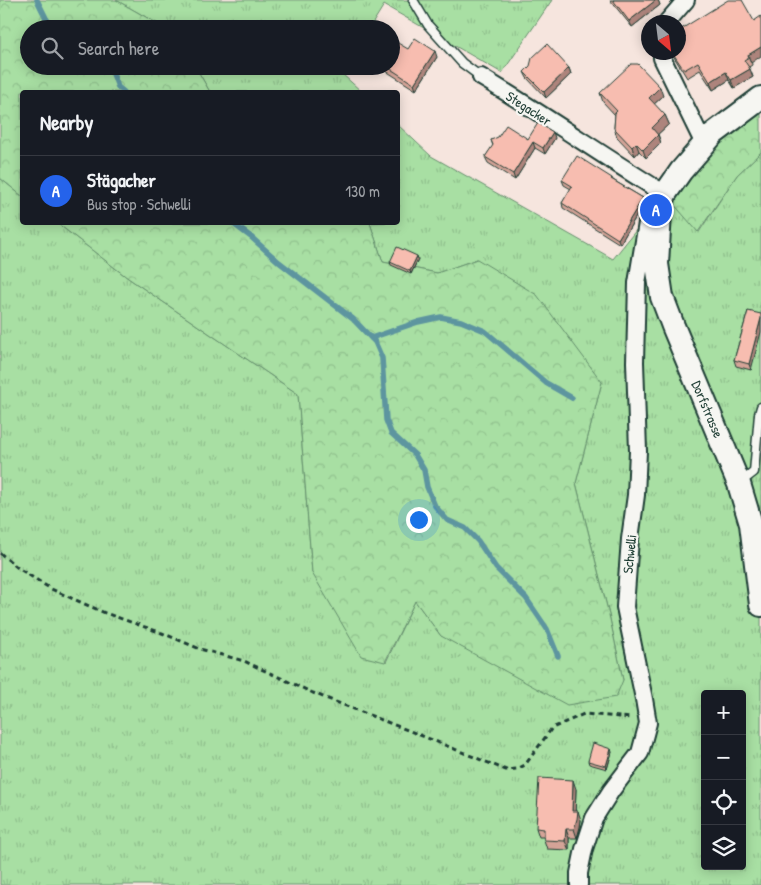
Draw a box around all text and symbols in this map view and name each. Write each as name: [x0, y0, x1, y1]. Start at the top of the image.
north arrow: [641, 15, 686, 60]
search box: [20, 20, 400, 75]
icon: search: [38, 34, 66, 62]
text: Search here: [78, 35, 159, 61]
street label: Stegacker: [502, 86, 556, 131]
text: Nearby: [40, 108, 93, 137]
text: Stägacher: [87, 167, 156, 193]
text: A: [52, 180, 60, 202]
text: 130 m: [345, 180, 380, 202]
pin: A: [640, 191, 672, 229]
text: Bus stop · Schwelli: [87, 193, 191, 215]
street label: Dorfstrasse: [688, 378, 729, 441]
your location: [406, 507, 432, 533]
street label: Schwelli: [618, 534, 640, 574]
map controls: [701, 690, 746, 870]
button: +: [701, 690, 746, 735]
button: −: [701, 735, 746, 780]
button: locate: [701, 780, 746, 825]
button: layers: [701, 825, 746, 870]

